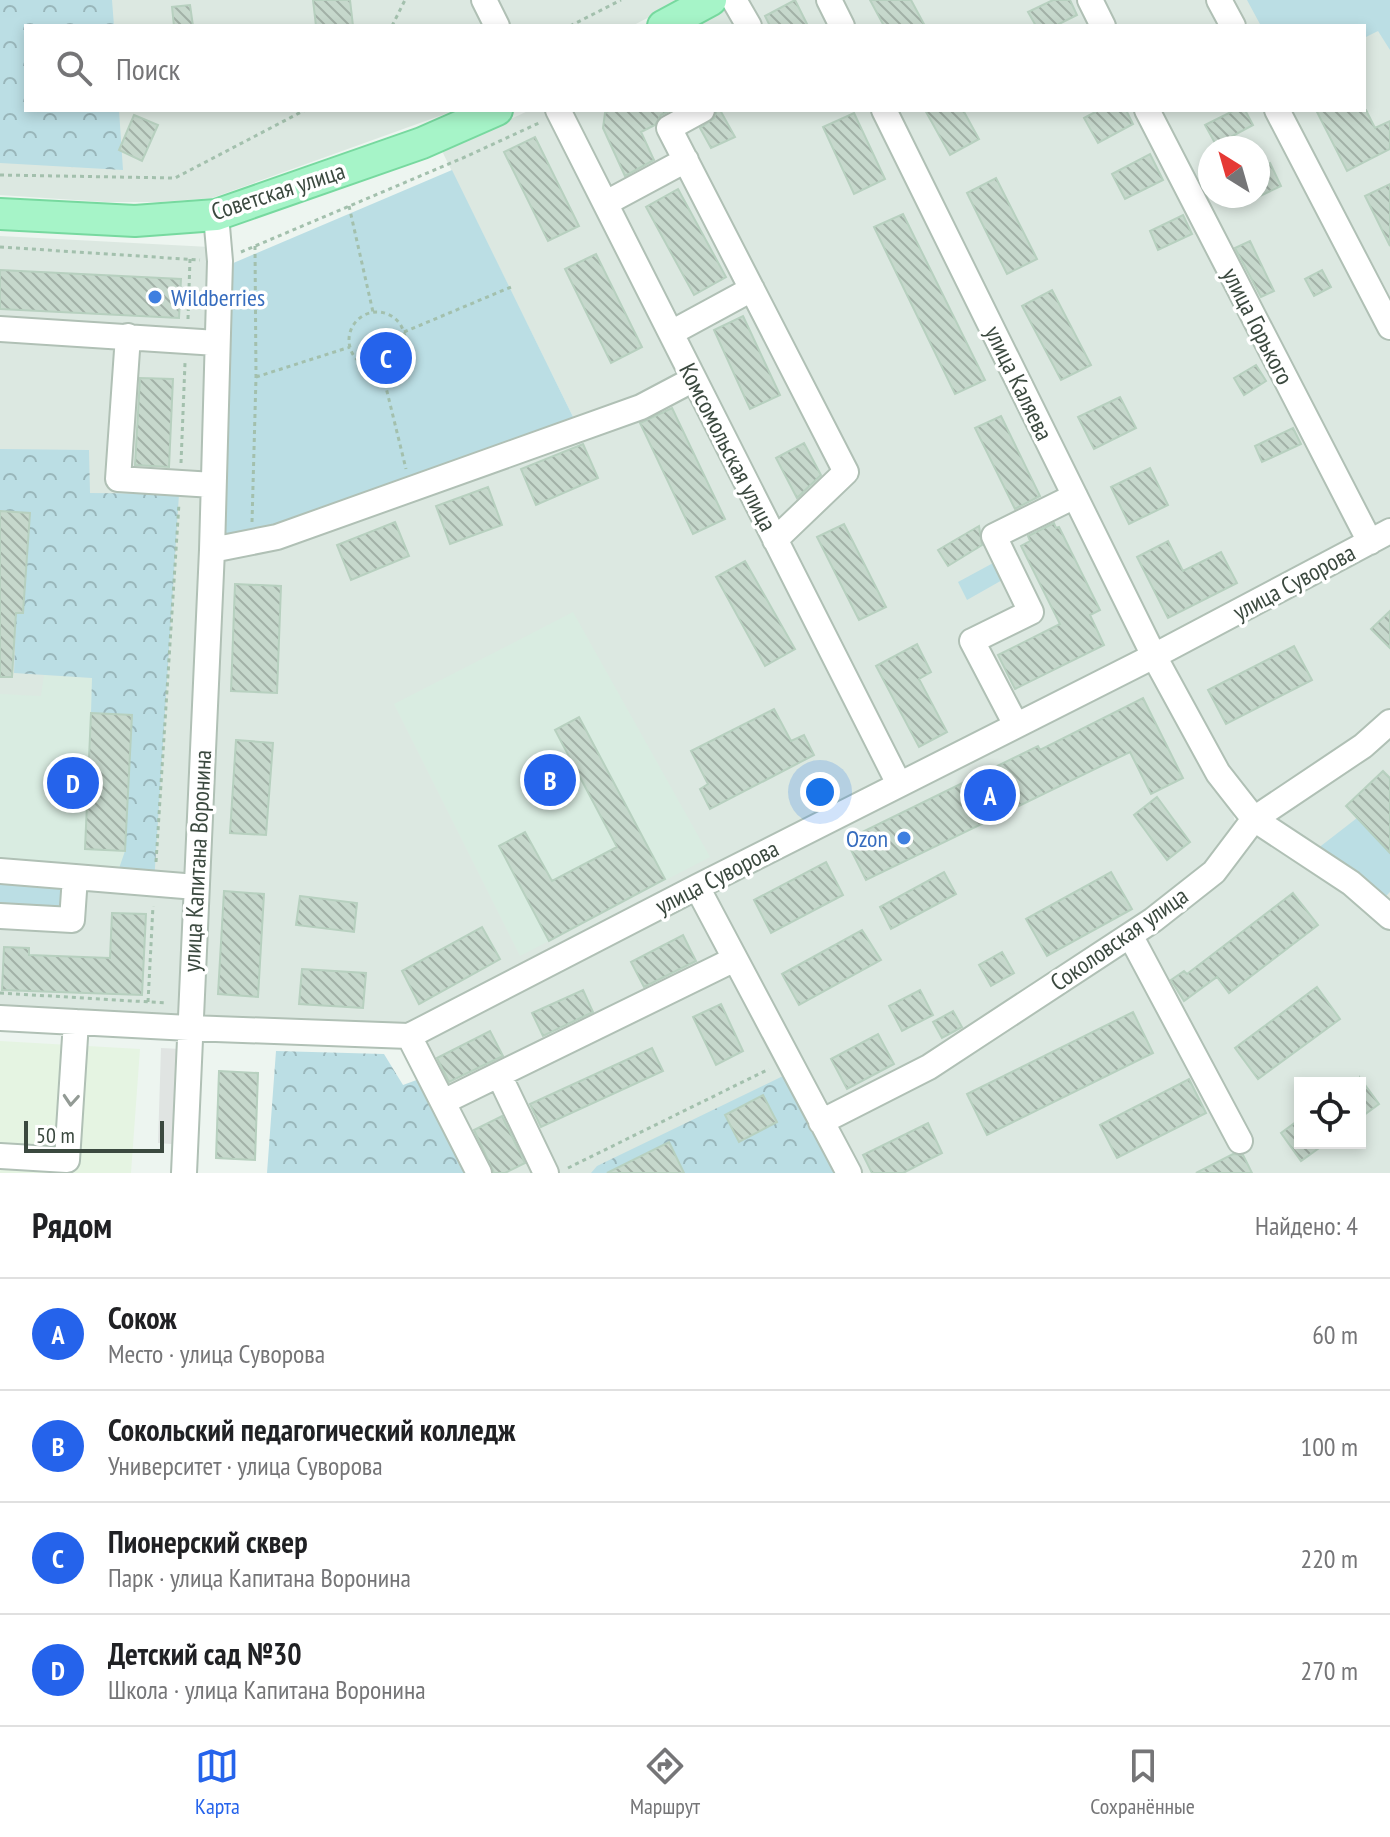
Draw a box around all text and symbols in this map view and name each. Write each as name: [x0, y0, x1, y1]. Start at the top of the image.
search box: [24, 24, 1366, 112]
icon: search: [52, 46, 96, 90]
text: Поиск: [116, 49, 180, 88]
north arrow: [1198, 136, 1270, 208]
street label: Советская улица: [207, 155, 349, 227]
street label: улица Горького: [1215, 262, 1301, 390]
place label: Wildberries: [171, 282, 265, 313]
marker: Wildberries: [146, 288, 164, 306]
street label: улица Каляева: [978, 320, 1060, 446]
pin: C: [360, 328, 412, 388]
street label: Комсомольская улица: [672, 358, 784, 536]
street label: улица Суворова: [1227, 537, 1361, 627]
street label: улица Капитана Воронина: [176, 749, 218, 973]
pin: B: [524, 750, 576, 810]
pin: D: [47, 753, 99, 813]
pin: A: [964, 765, 1016, 825]
your location: [800, 772, 840, 812]
place label: Ozon: [846, 823, 888, 854]
marker: Ozon: [895, 829, 913, 847]
street label: улица Суворова: [650, 833, 784, 921]
street label: Соколовская улица: [1044, 880, 1194, 998]
map controls: [1294, 1077, 1366, 1149]
button: locate: [1294, 1077, 1366, 1149]
one-way arrow: [63, 1094, 80, 1107]
scale bar: [24, 1117, 164, 1153]
text: 50 m: [36, 1121, 75, 1149]
text: Рядом: [32, 1203, 112, 1247]
text: Найдено: 4: [1255, 1209, 1358, 1242]
text: Сокож: [108, 1298, 177, 1337]
text: A: [51, 1318, 65, 1351]
text: 60 m: [1312, 1318, 1358, 1351]
text: Место · улица Суворова: [108, 1337, 325, 1370]
text: Сокольский педагогический колледж: [108, 1410, 516, 1449]
text: B: [52, 1430, 64, 1463]
text: 100 m: [1300, 1430, 1358, 1463]
text: Университет · улица Суворова: [108, 1449, 383, 1482]
text: Пионерский сквер: [108, 1522, 308, 1561]
text: C: [52, 1542, 64, 1575]
text: 220 m: [1300, 1542, 1358, 1575]
text: Парк · улица Капитана Воронина: [108, 1561, 411, 1594]
text: Детский сад №30: [108, 1634, 302, 1673]
text: D: [51, 1654, 65, 1687]
text: 270 m: [1300, 1654, 1358, 1687]
text: Школа · улица Капитана Воронина: [108, 1673, 426, 1706]
tab: Карта: [195, 1744, 240, 1820]
tab: Маршрут: [630, 1744, 700, 1820]
tab: Сохранённые: [1090, 1744, 1195, 1820]

